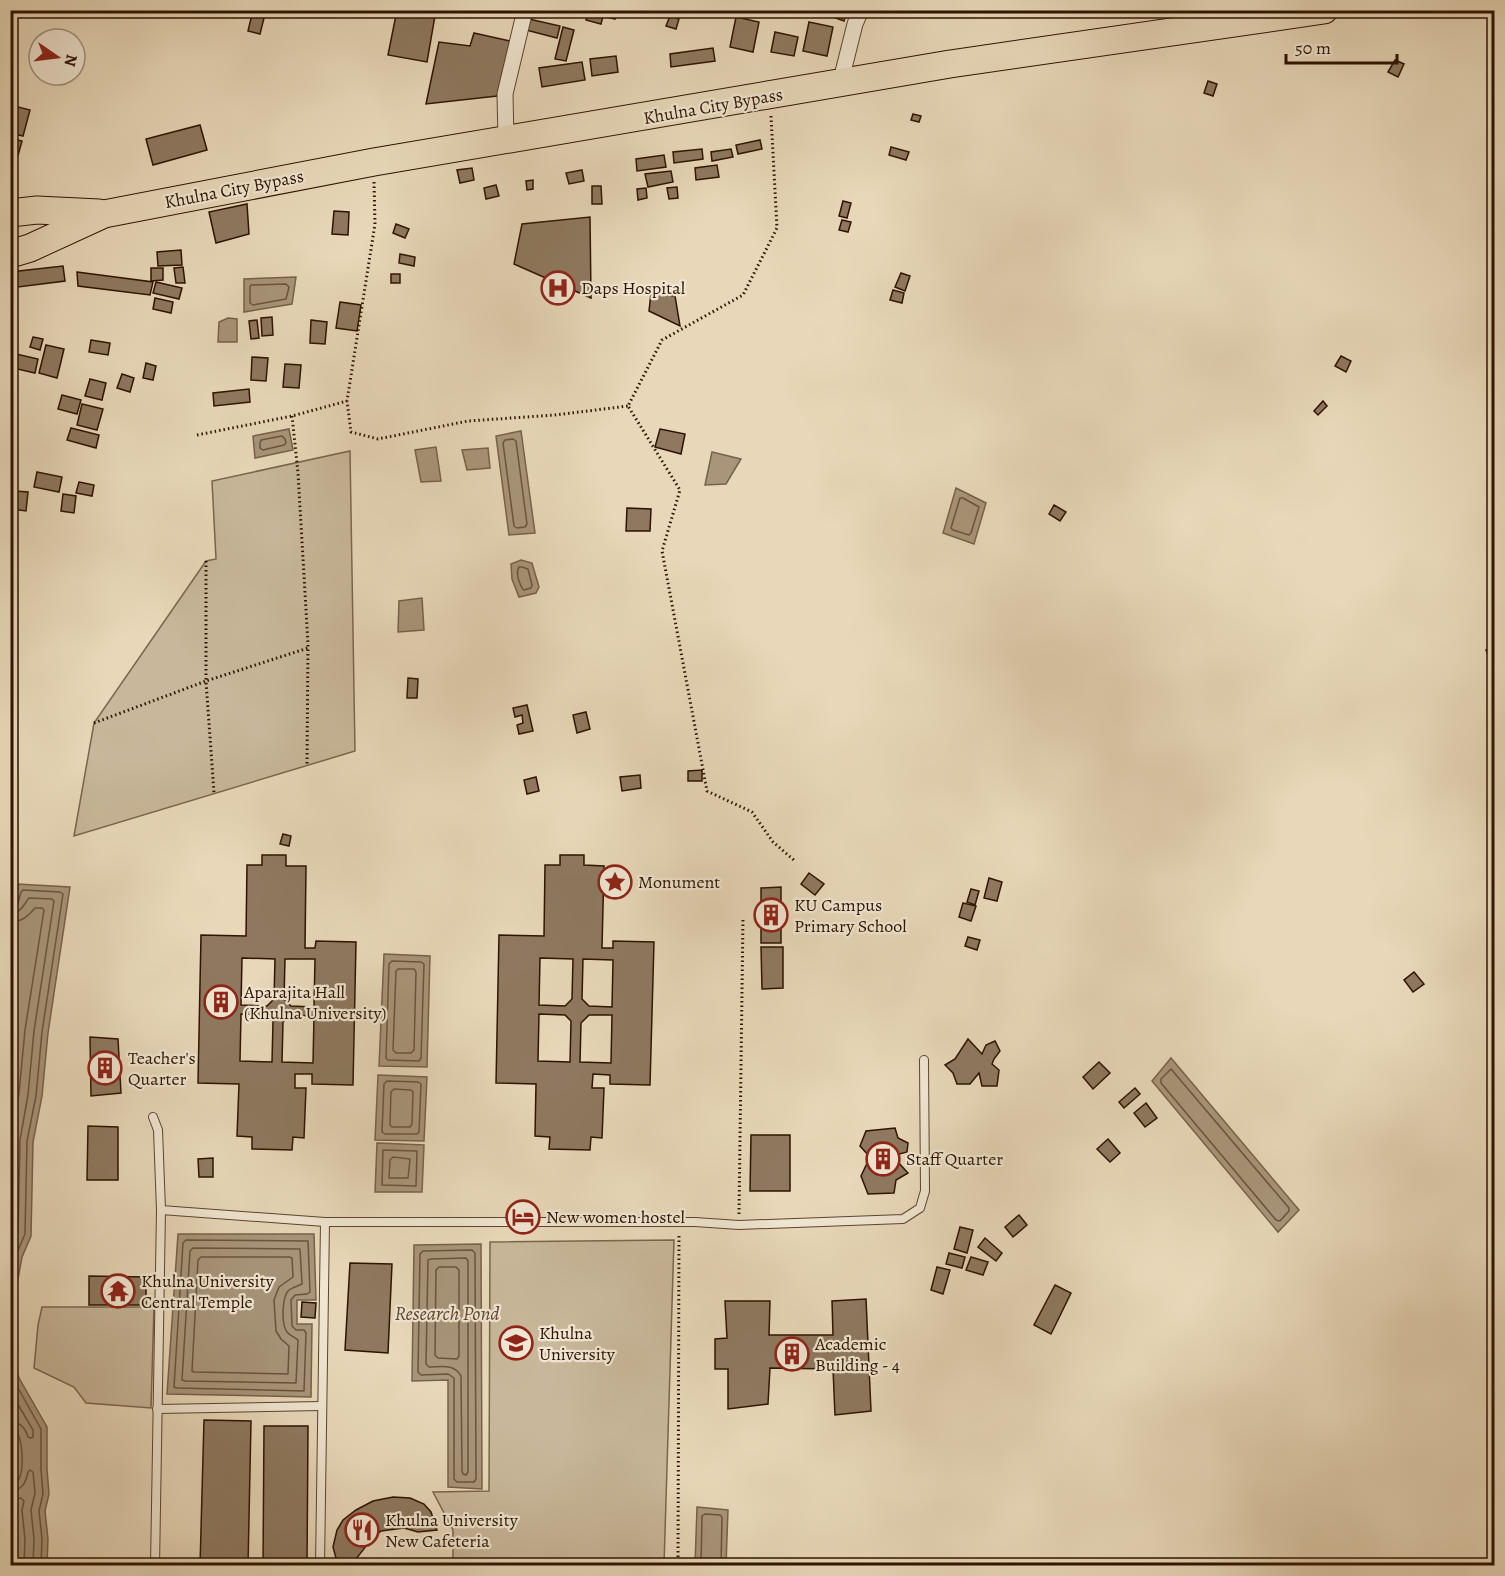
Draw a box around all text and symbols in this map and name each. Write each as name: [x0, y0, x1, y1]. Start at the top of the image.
north arrow: [27, 27, 87, 87]
scale bar: [1286, 27, 1397, 65]
text: 50 m: [1295, 36, 1331, 60]
text: N: [58, 52, 83, 69]
street label: Khulna City Bypass: [641, 82, 785, 130]
street label: Khulna City Bypass: [162, 164, 306, 214]
hospital icon: Daps Hospital: [540, 270, 576, 306]
place label: Daps Hospital: [581, 276, 686, 300]
place icon: Monument: [597, 864, 633, 900]
place label: Monument: [638, 870, 720, 894]
place label: KU Campus Primary School: [794, 893, 907, 938]
building icon: KU Campus Primary School: [753, 897, 789, 933]
place label: Aparajita Hall (Khulna University): [243, 980, 387, 1025]
building icon: Aparajita Hall (Khulna University): [203, 984, 239, 1020]
place label: Teacher's Quarter: [128, 1046, 196, 1091]
building icon: Teacher's Quarter: [87, 1050, 123, 1086]
building icon: Staff Quarter: [865, 1141, 901, 1177]
place label: Staff Quarter: [906, 1147, 1003, 1171]
hotel icon: New women hostel: [505, 1199, 541, 1235]
place label: New women hostel: [546, 1205, 686, 1229]
place label: Khulna University Central Temple: [141, 1269, 275, 1314]
temple icon: Khulna University Central Temple: [100, 1273, 136, 1309]
water label: Research Pond: [394, 1300, 500, 1327]
place label: Khulna University: [539, 1321, 616, 1366]
school or university icon: Khulna University: [498, 1325, 534, 1361]
place label: Academic Building - 4: [814, 1332, 900, 1377]
building icon: Academic Building - 4: [774, 1336, 810, 1372]
place label: Khulna University New Cafeteria: [385, 1508, 519, 1553]
restaurant icon: Khulna University New Cafeteria: [344, 1512, 380, 1548]

